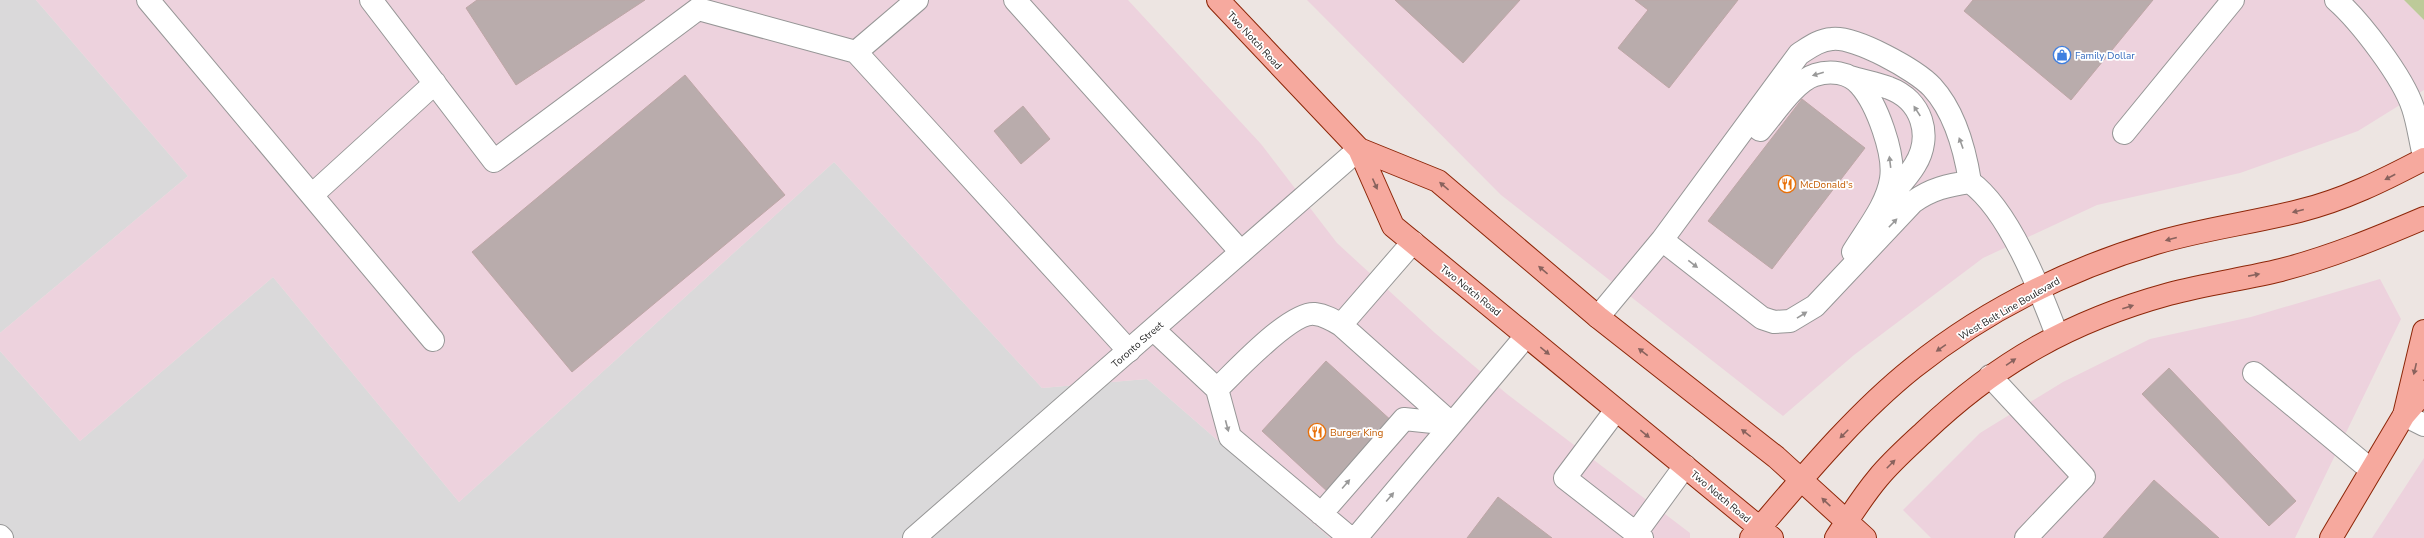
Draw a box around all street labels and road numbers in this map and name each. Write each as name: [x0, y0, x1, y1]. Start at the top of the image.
street label: Two Notch Road: [1224, 9, 1285, 73]
street label: Two Notch Road: [1437, 262, 1504, 320]
street label: West Belt Line Boulevard: [1956, 274, 2063, 344]
street label: Toronto Street: [1109, 318, 1167, 371]
street label: Two Notch Road: [1687, 468, 1753, 526]

